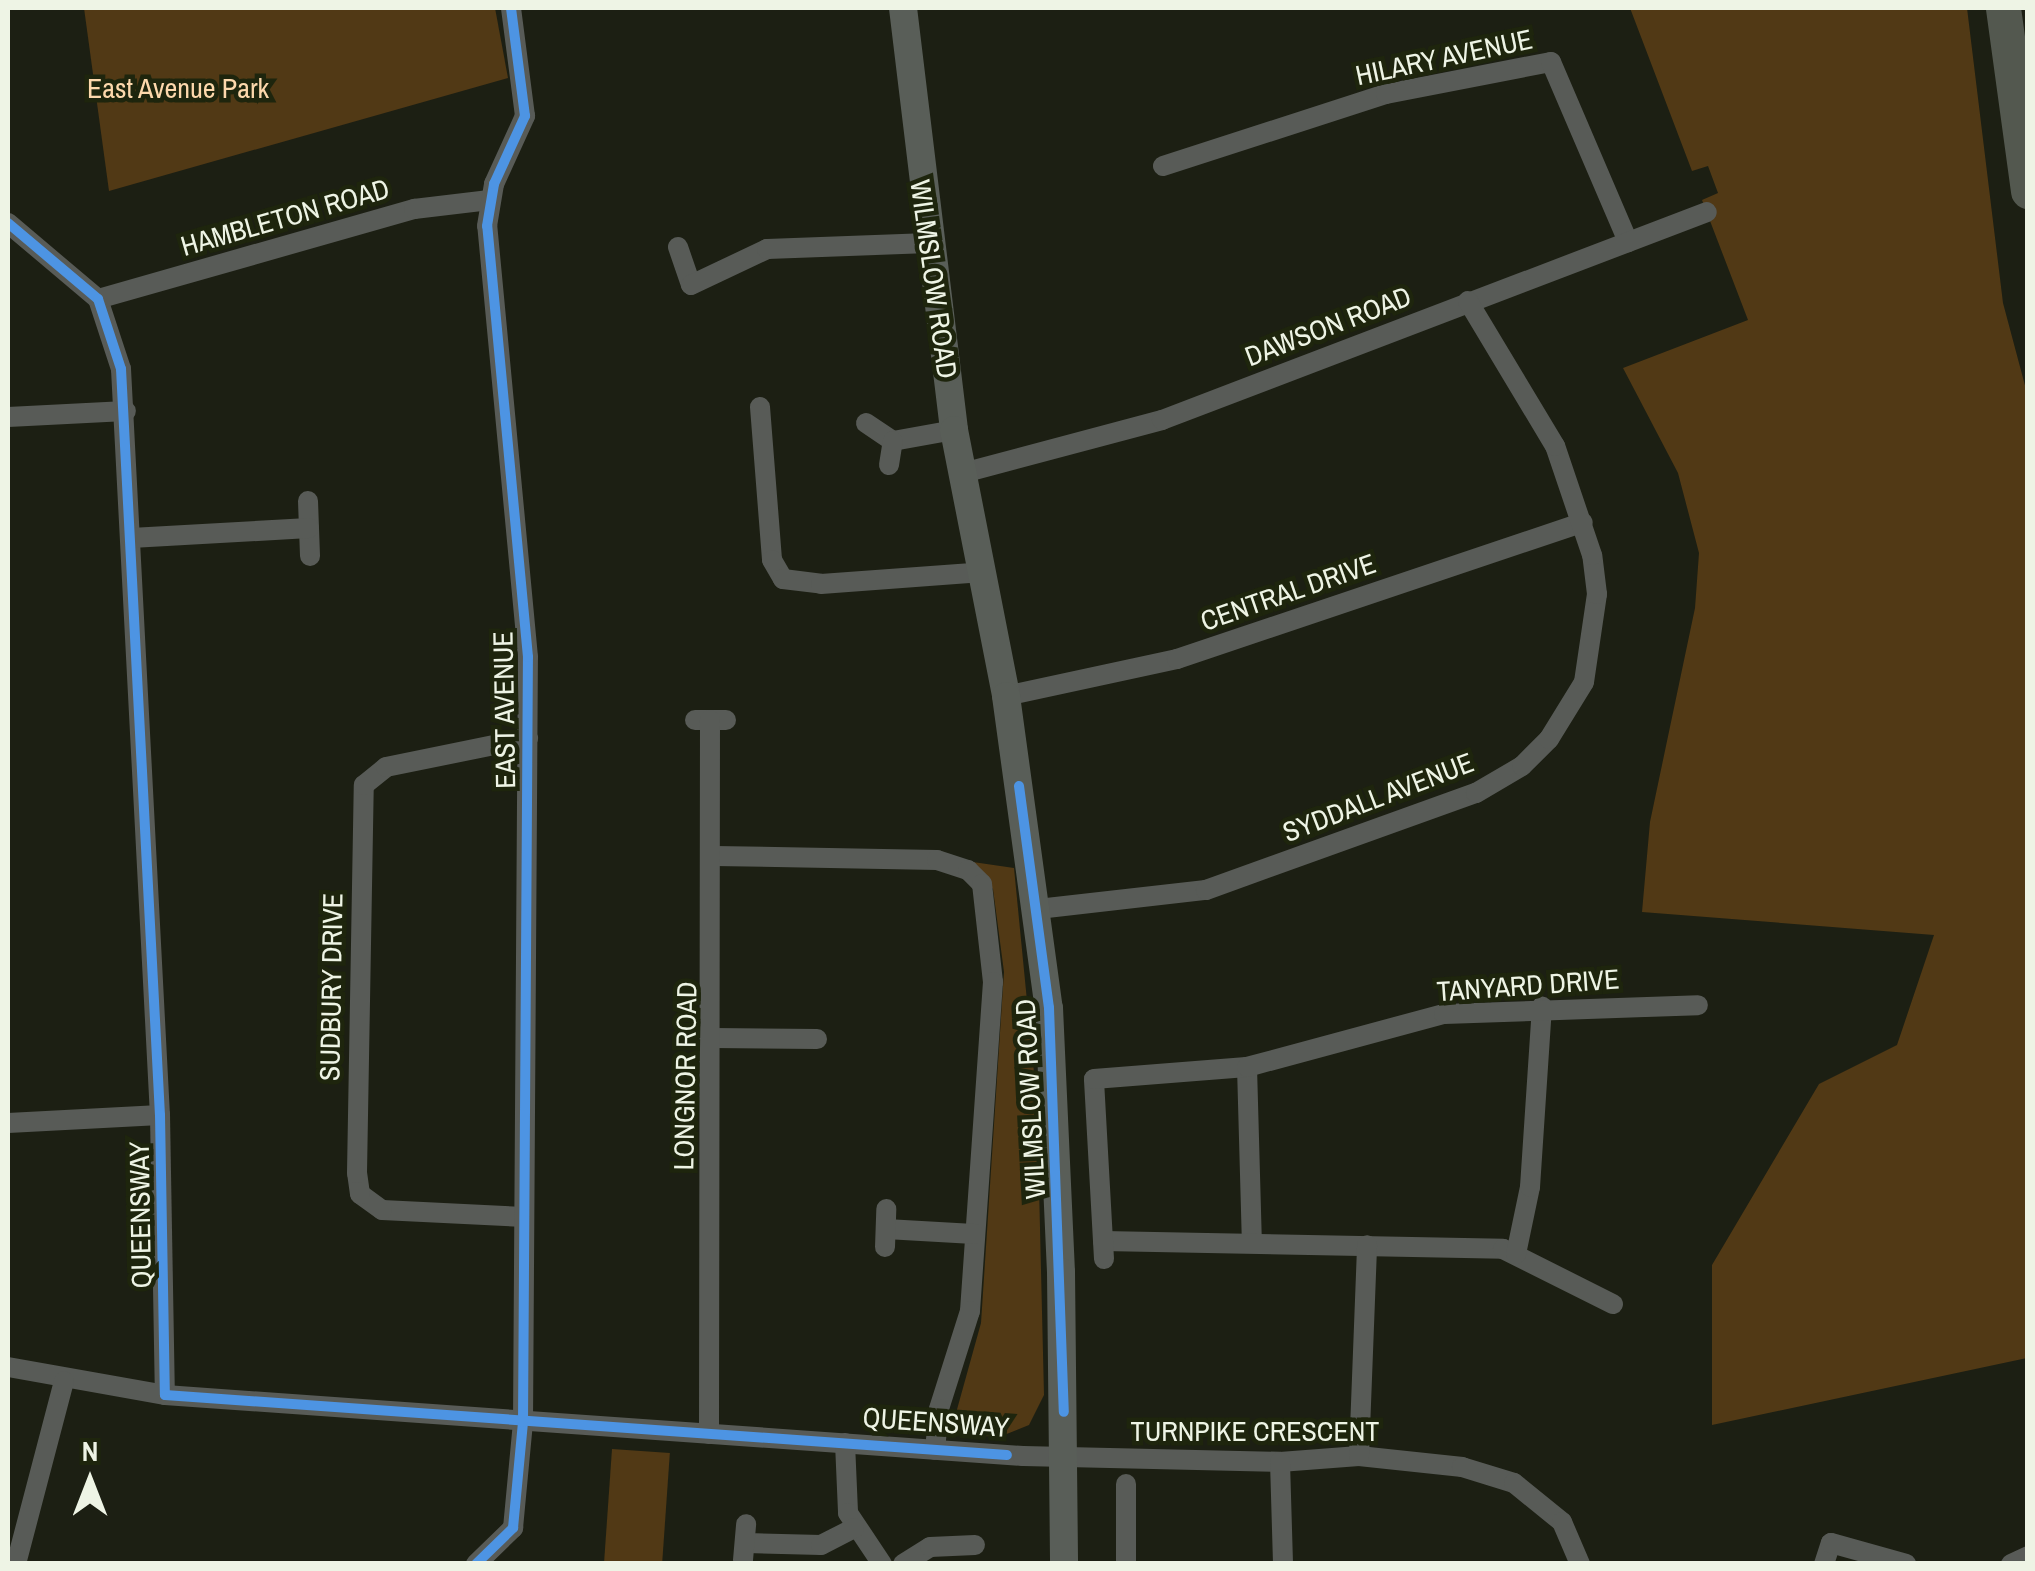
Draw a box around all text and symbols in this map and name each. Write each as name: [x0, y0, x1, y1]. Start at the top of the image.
street label: HILARY AVENUE: [1352, 22, 1536, 92]
park label: East Avenue Park: [86, 71, 270, 105]
street label: HAMBLETON ROAD: [177, 171, 393, 263]
street label: WILMSLOW ROAD: [903, 177, 965, 381]
street label: DAWSON ROAD: [1240, 279, 1416, 373]
street label: CENTRAL DRIVE: [1196, 546, 1380, 638]
street label: EAST AVENUE: [486, 630, 522, 790]
street label: SYDDALL AVENUE: [1277, 745, 1479, 849]
street label: SUDBURY DRIVE: [313, 893, 349, 1081]
street label: TANYARD DRIVE: [1436, 962, 1620, 1008]
street label: LONGNOR ROAD: [667, 981, 703, 1171]
street label: WILMSLOW ROAD: [1008, 998, 1052, 1200]
street label: QUEENSWAY: [122, 1141, 158, 1289]
street label: QUEENSWAY: [862, 1400, 1010, 1444]
street label: TURNPIKE CRESCENT: [1131, 1414, 1379, 1448]
north arrow: [40, 1431, 140, 1531]
text: N: [82, 1432, 98, 1470]

